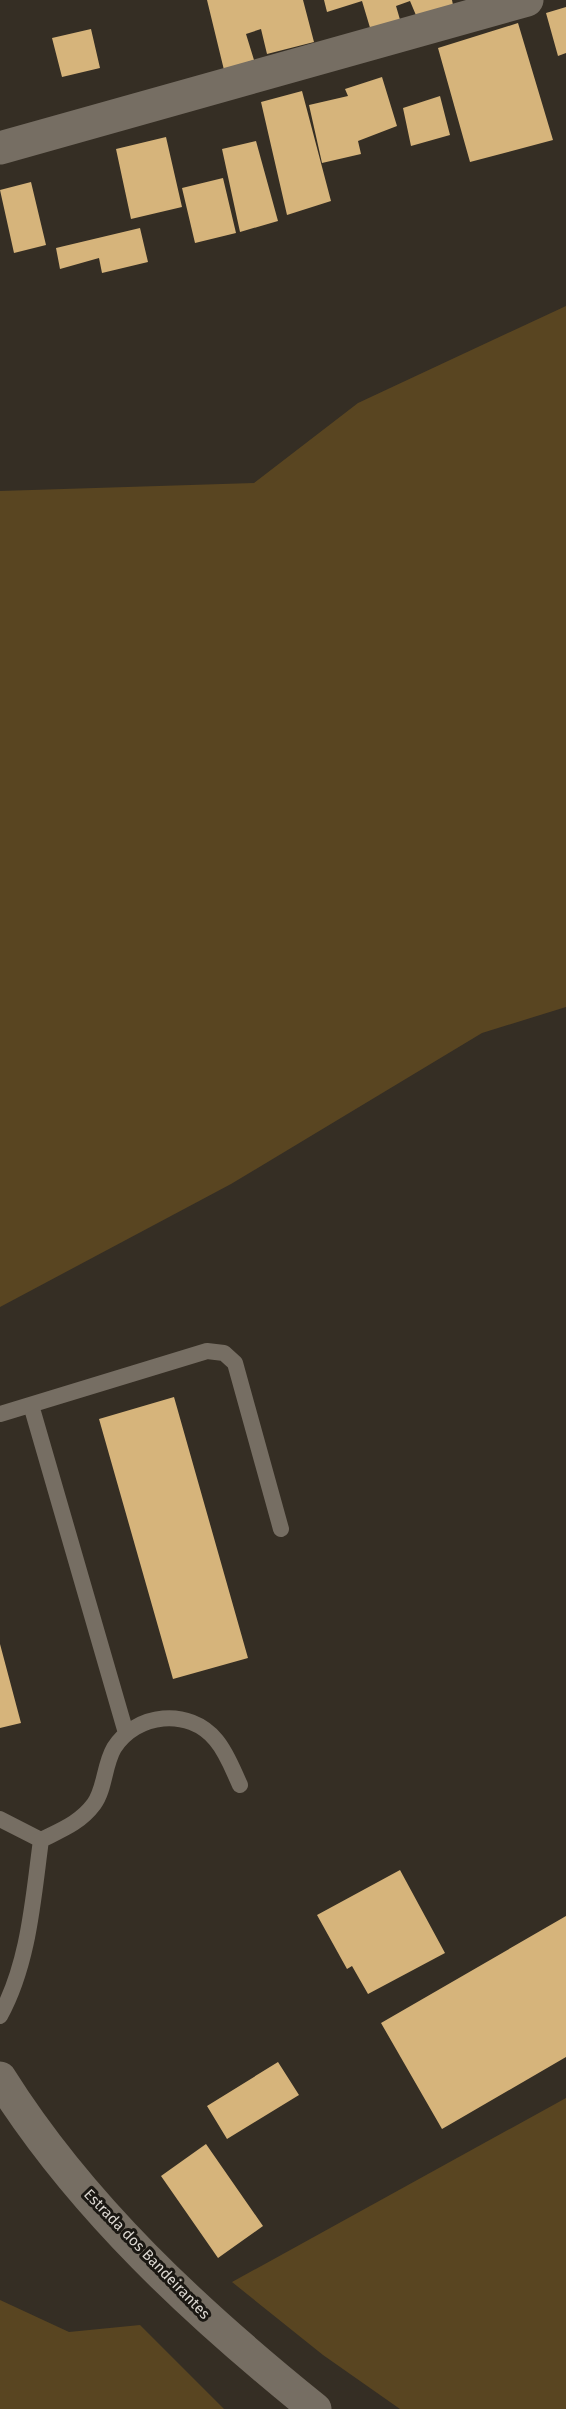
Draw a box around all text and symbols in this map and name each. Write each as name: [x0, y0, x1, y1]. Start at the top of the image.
street label: Estrada dos Bandeirantes: [80, 2185, 214, 2323]

